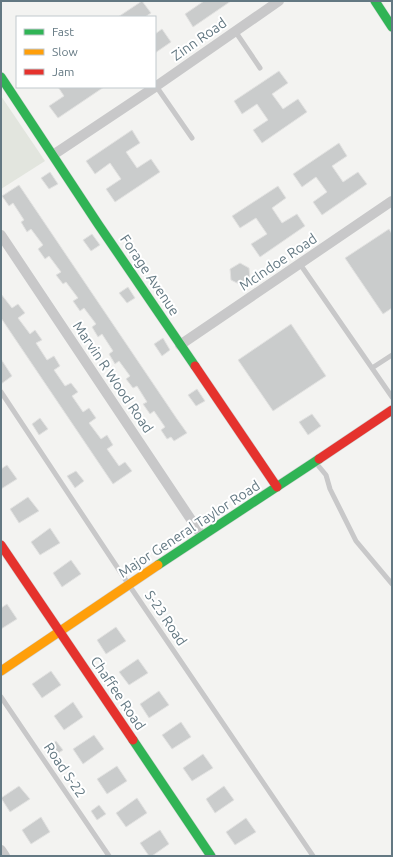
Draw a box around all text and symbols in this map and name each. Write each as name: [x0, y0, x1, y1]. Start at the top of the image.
street label: Zinn Road: [169, 14, 229, 64]
legend: [16, 16, 156, 88]
text: Fast: [52, 25, 74, 38]
text: Slow: [52, 45, 78, 58]
text: Jam: [52, 65, 74, 78]
street label: McIndoe Road: [236, 230, 320, 294]
street label: Forage Avenue: [117, 231, 183, 319]
street label: Marvin R Wood Road: [70, 318, 156, 436]
street label: Major General Taylor Road: [115, 477, 263, 581]
street label: S-23 Road: [142, 588, 190, 648]
street label: Chaffee Road: [88, 653, 148, 733]
street label: Road S-22: [41, 740, 89, 800]

